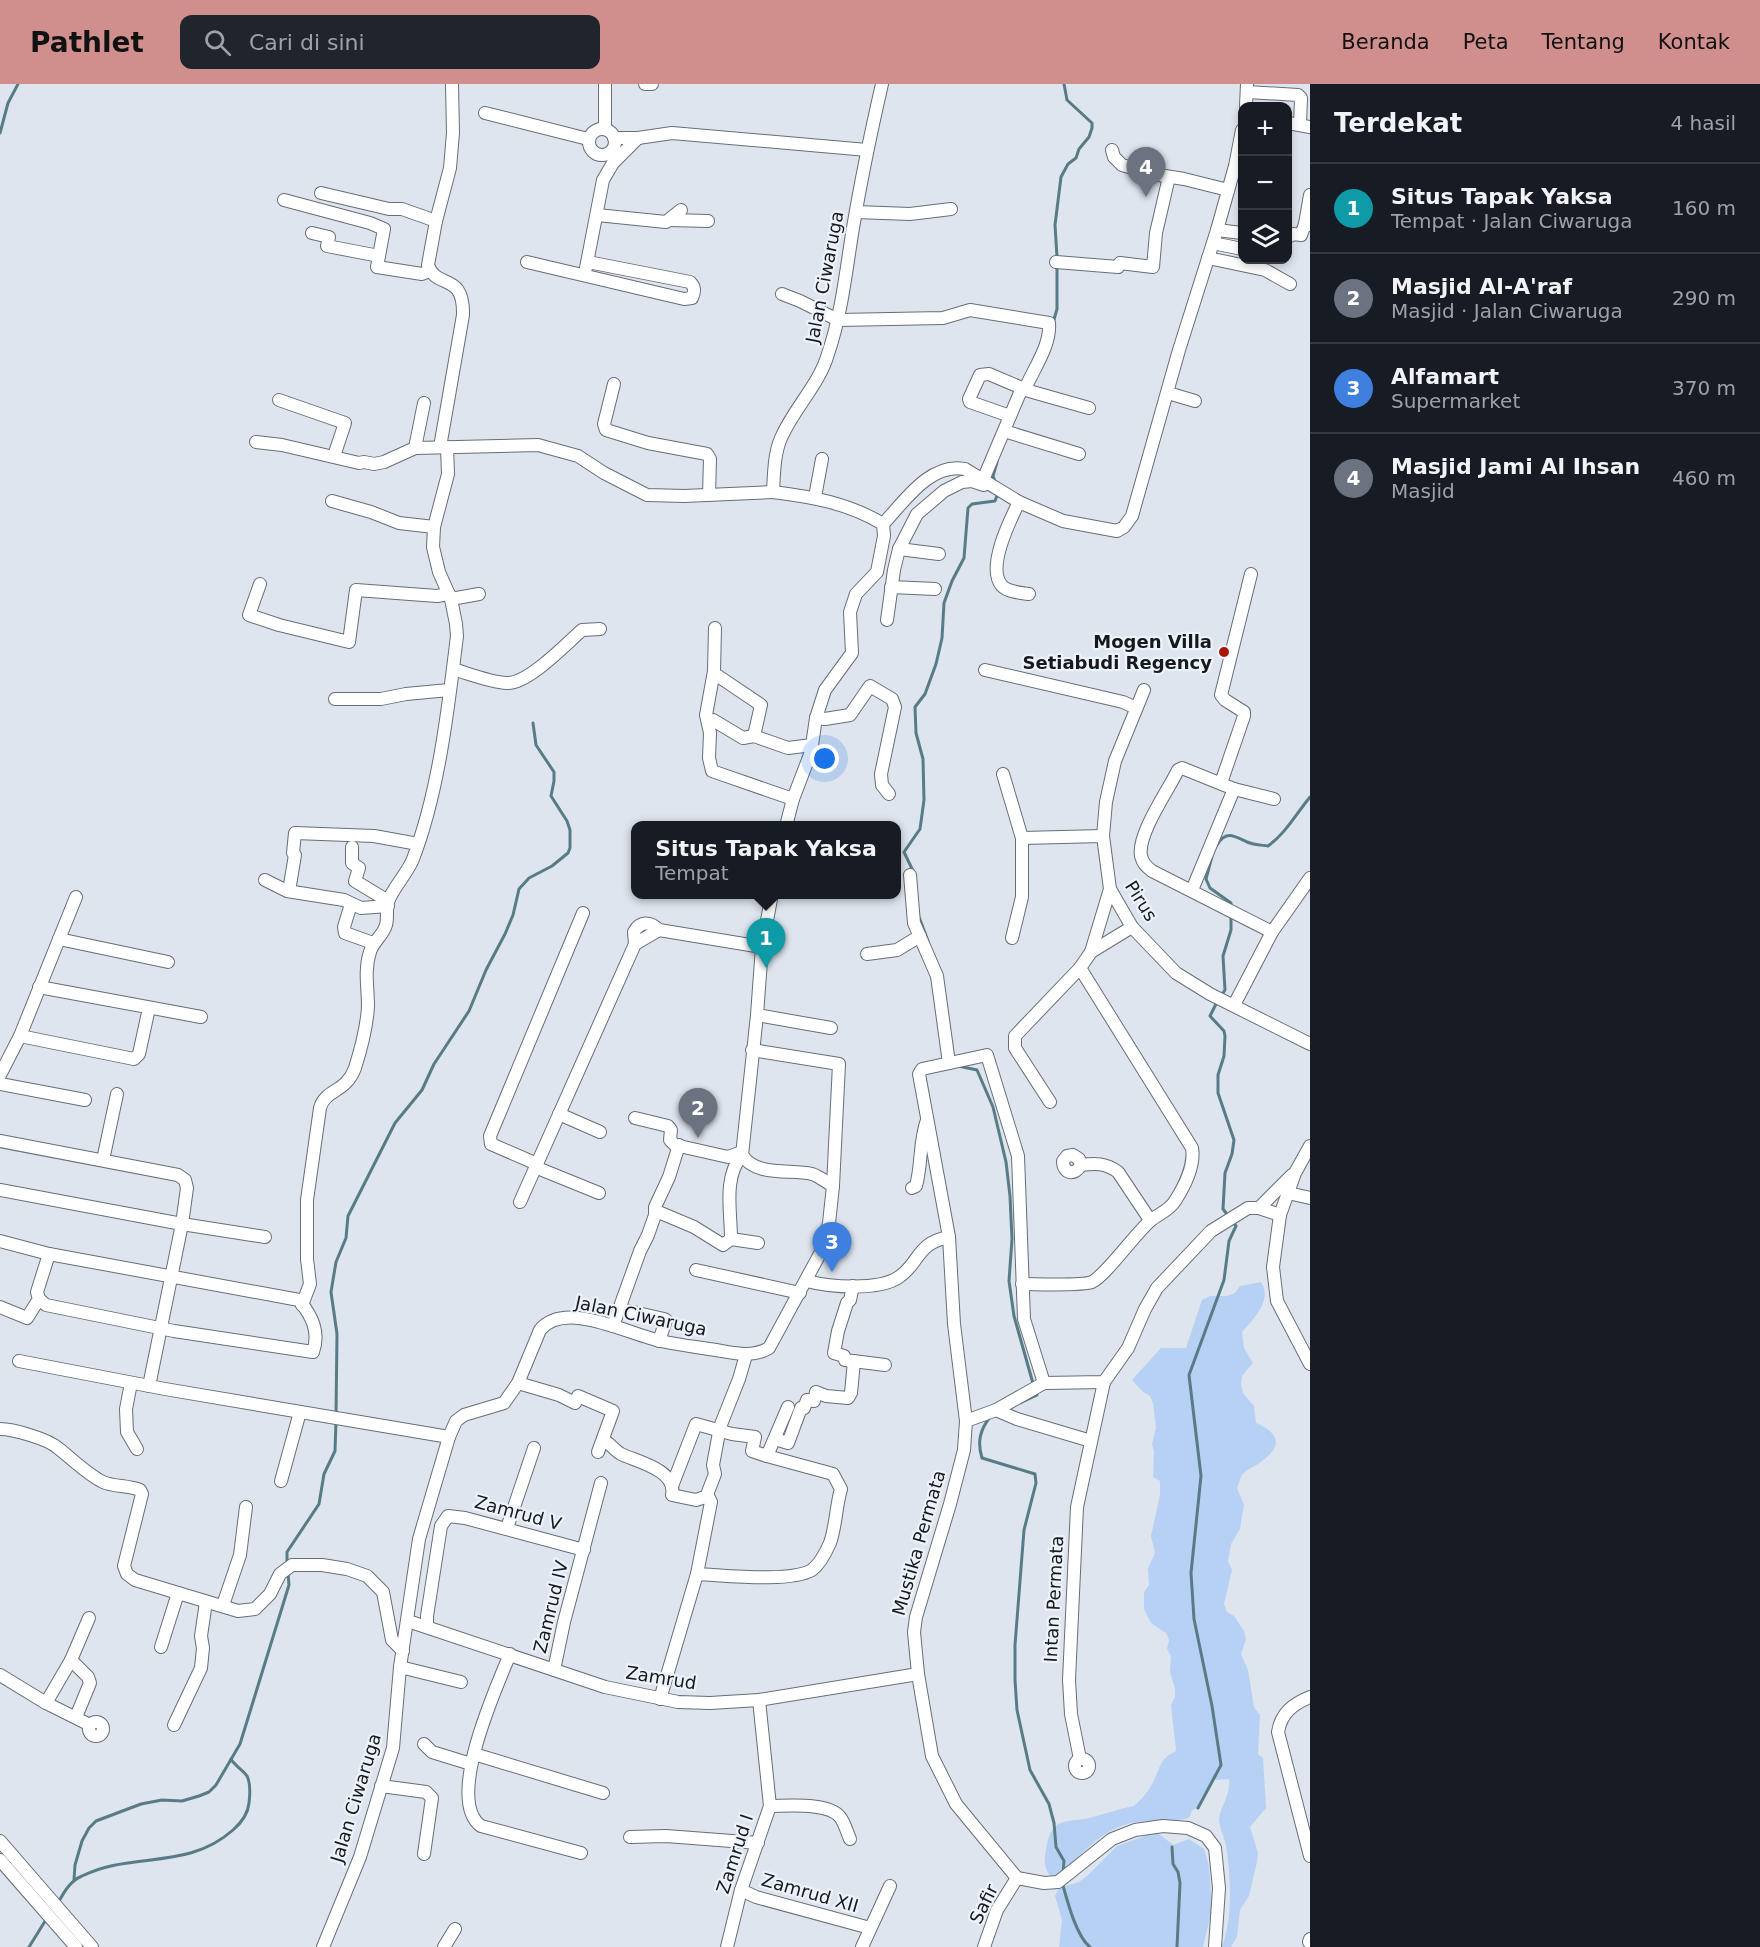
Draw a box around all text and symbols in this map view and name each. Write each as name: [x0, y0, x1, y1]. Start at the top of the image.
search box: [180, 15, 600, 69]
text: Pathlet: [30, 26, 144, 59]
icon: search: [201, 26, 234, 59]
text: Cari di sini: [249, 30, 365, 55]
text: Beranda: [1341, 30, 1430, 54]
text: Peta: [1463, 30, 1509, 54]
text: Tentang: [1542, 30, 1625, 54]
text: Kontak: [1658, 30, 1730, 54]
map controls: [1238, 102, 1292, 264]
button: +: [1238, 102, 1292, 156]
text: Terdekat: [1334, 108, 1462, 138]
text: 4 hasil: [1670, 111, 1736, 135]
pin: 4: [1126, 147, 1166, 197]
button: −: [1238, 156, 1292, 210]
text: Situs Tapak Yaksa: [1391, 184, 1613, 209]
text: 1: [1347, 196, 1360, 220]
text: 160 m: [1672, 196, 1736, 220]
street label: Jalan Ciwaruga: [801, 209, 848, 346]
text: Tempat · Jalan Ciwaruga: [1391, 209, 1632, 233]
button: layers: [1238, 210, 1292, 264]
text: Masjid Al-A'raf: [1391, 274, 1572, 299]
text: 2: [1347, 286, 1360, 310]
text: 290 m: [1672, 286, 1736, 310]
text: Masjid · Jalan Ciwaruga: [1391, 299, 1623, 323]
text: Alfamart: [1391, 364, 1499, 389]
text: 3: [1347, 376, 1360, 400]
text: 370 m: [1672, 376, 1736, 400]
text: Supermarket: [1391, 389, 1520, 413]
text: Masjid Jami Al Ihsan: [1391, 454, 1640, 479]
text: 4: [1347, 466, 1360, 490]
text: 460 m: [1672, 466, 1736, 490]
text: Masjid: [1391, 479, 1455, 503]
place label: Mogen Villa Setiabudi Regency: [1023, 631, 1212, 673]
marker: Mogen Villa Setiabudi Regency: [1217, 645, 1231, 659]
your location: [810, 744, 839, 773]
popup: [631, 821, 901, 899]
text: Situs Tapak Yaksa: [655, 836, 877, 861]
text: Tempat: [655, 861, 729, 885]
street label: Pirus: [1121, 877, 1162, 925]
pin: 1: [746, 918, 786, 968]
pin: 2: [678, 1088, 718, 1138]
pin: 3: [812, 1222, 852, 1272]
street label: Jalan Ciwaruga: [572, 1291, 709, 1340]
street label: Mustika Permata: [888, 1468, 949, 1618]
street label: Zamrud V: [472, 1491, 565, 1534]
street label: Intan Permata: [1040, 1535, 1067, 1663]
street label: Zamrud IV: [529, 1558, 572, 1655]
street label: Zamrud: [624, 1662, 698, 1693]
street label: Jalan Ciwaruga: [326, 1731, 385, 1866]
street label: Zamrud I: [712, 1812, 757, 1896]
street label: Zamrud XII: [759, 1869, 861, 1916]
street label: Safir: [965, 1880, 1002, 1927]

